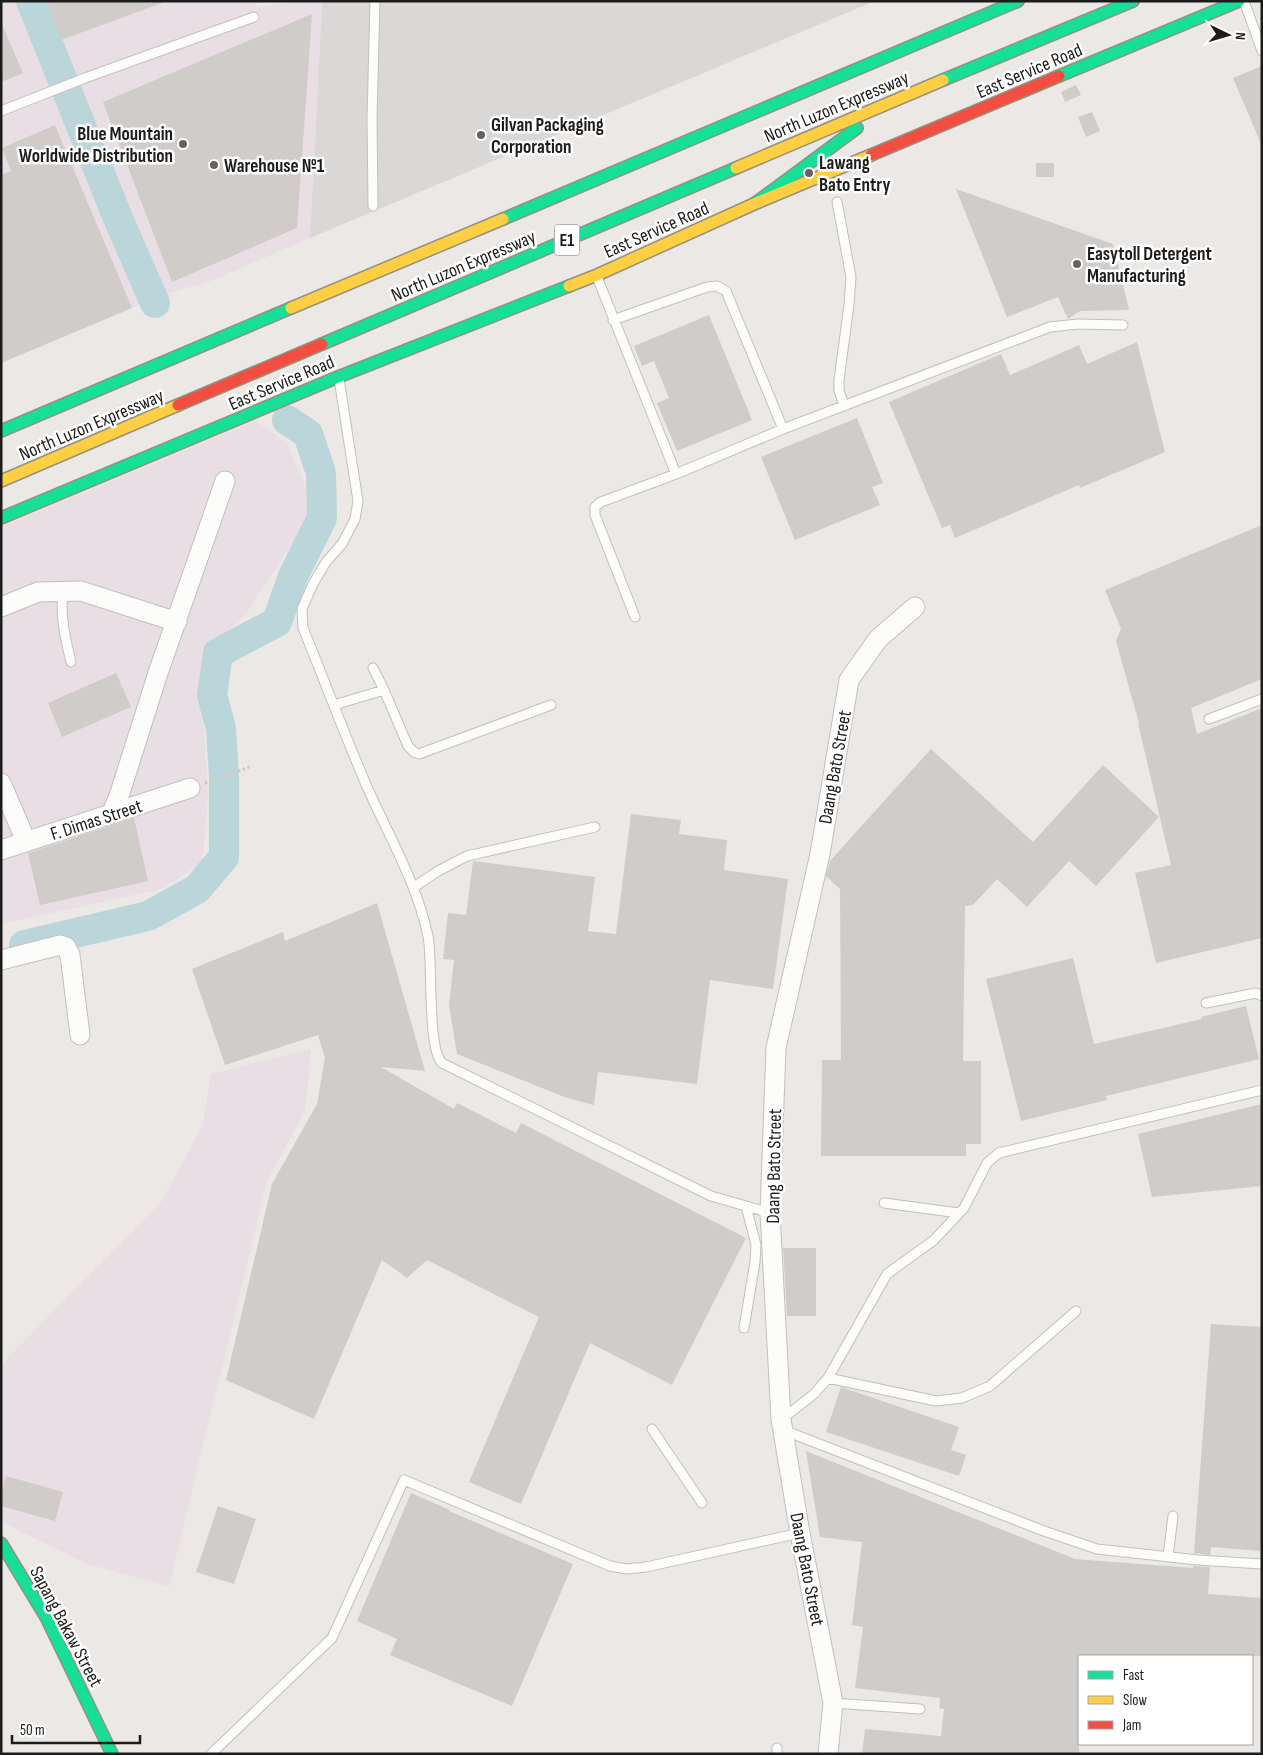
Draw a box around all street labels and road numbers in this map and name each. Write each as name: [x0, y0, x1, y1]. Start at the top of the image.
street label: East Service Road: [973, 39, 1086, 104]
street label: North Luzon Expressway: [761, 66, 913, 148]
street label: East Service Road: [600, 197, 713, 264]
road number: E1: [554, 224, 580, 256]
street label: North Luzon Expressway: [388, 225, 540, 307]
street label: East Service Road: [225, 351, 338, 416]
street label: North Luzon Expressway: [16, 384, 168, 466]
street label: Daang Bato Street: [814, 708, 857, 826]
street label: F. Dimas Street: [48, 795, 145, 846]
street label: Daang Bato Street: [762, 1108, 787, 1224]
street label: Daang Bato Street: [784, 1511, 829, 1628]
street label: Sapang Bakaw Street: [24, 1562, 107, 1691]

